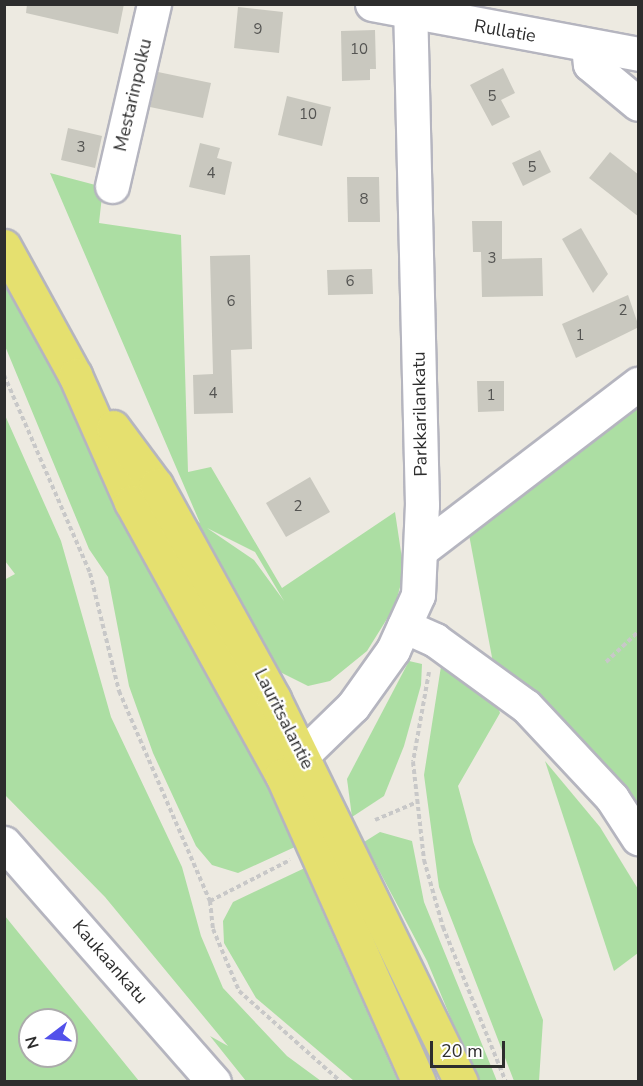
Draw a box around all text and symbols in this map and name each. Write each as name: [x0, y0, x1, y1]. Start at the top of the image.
street label: Rullatie: [472, 15, 538, 47]
house number: 9: [254, 21, 262, 39]
street label: Mestarinpolku: [110, 36, 156, 154]
house number: 10: [350, 41, 368, 59]
house number: 5: [488, 88, 496, 106]
house number: 10: [299, 106, 317, 124]
house number: 3: [77, 139, 85, 157]
house number: 5: [528, 159, 536, 177]
house number: 4: [207, 165, 215, 183]
house number: 8: [360, 191, 368, 209]
house number: 3: [488, 250, 496, 268]
house number: 6: [346, 273, 354, 291]
house number: 6: [227, 293, 235, 311]
house number: 2: [619, 302, 627, 320]
house number: 1: [576, 327, 584, 345]
street label: Parkkarilankatu: [408, 351, 432, 477]
house number: 4: [209, 385, 217, 403]
house number: 1: [487, 387, 495, 405]
house number: 2: [294, 498, 302, 516]
street label: Lauritsalantie: [249, 665, 319, 773]
street label: Kaukaankatu: [68, 916, 152, 1008]
north arrow: [18, 1008, 78, 1068]
scale bar: [433, 1029, 508, 1067]
text: N: [20, 1034, 45, 1051]
text: 20 m: [441, 1039, 483, 1063]

